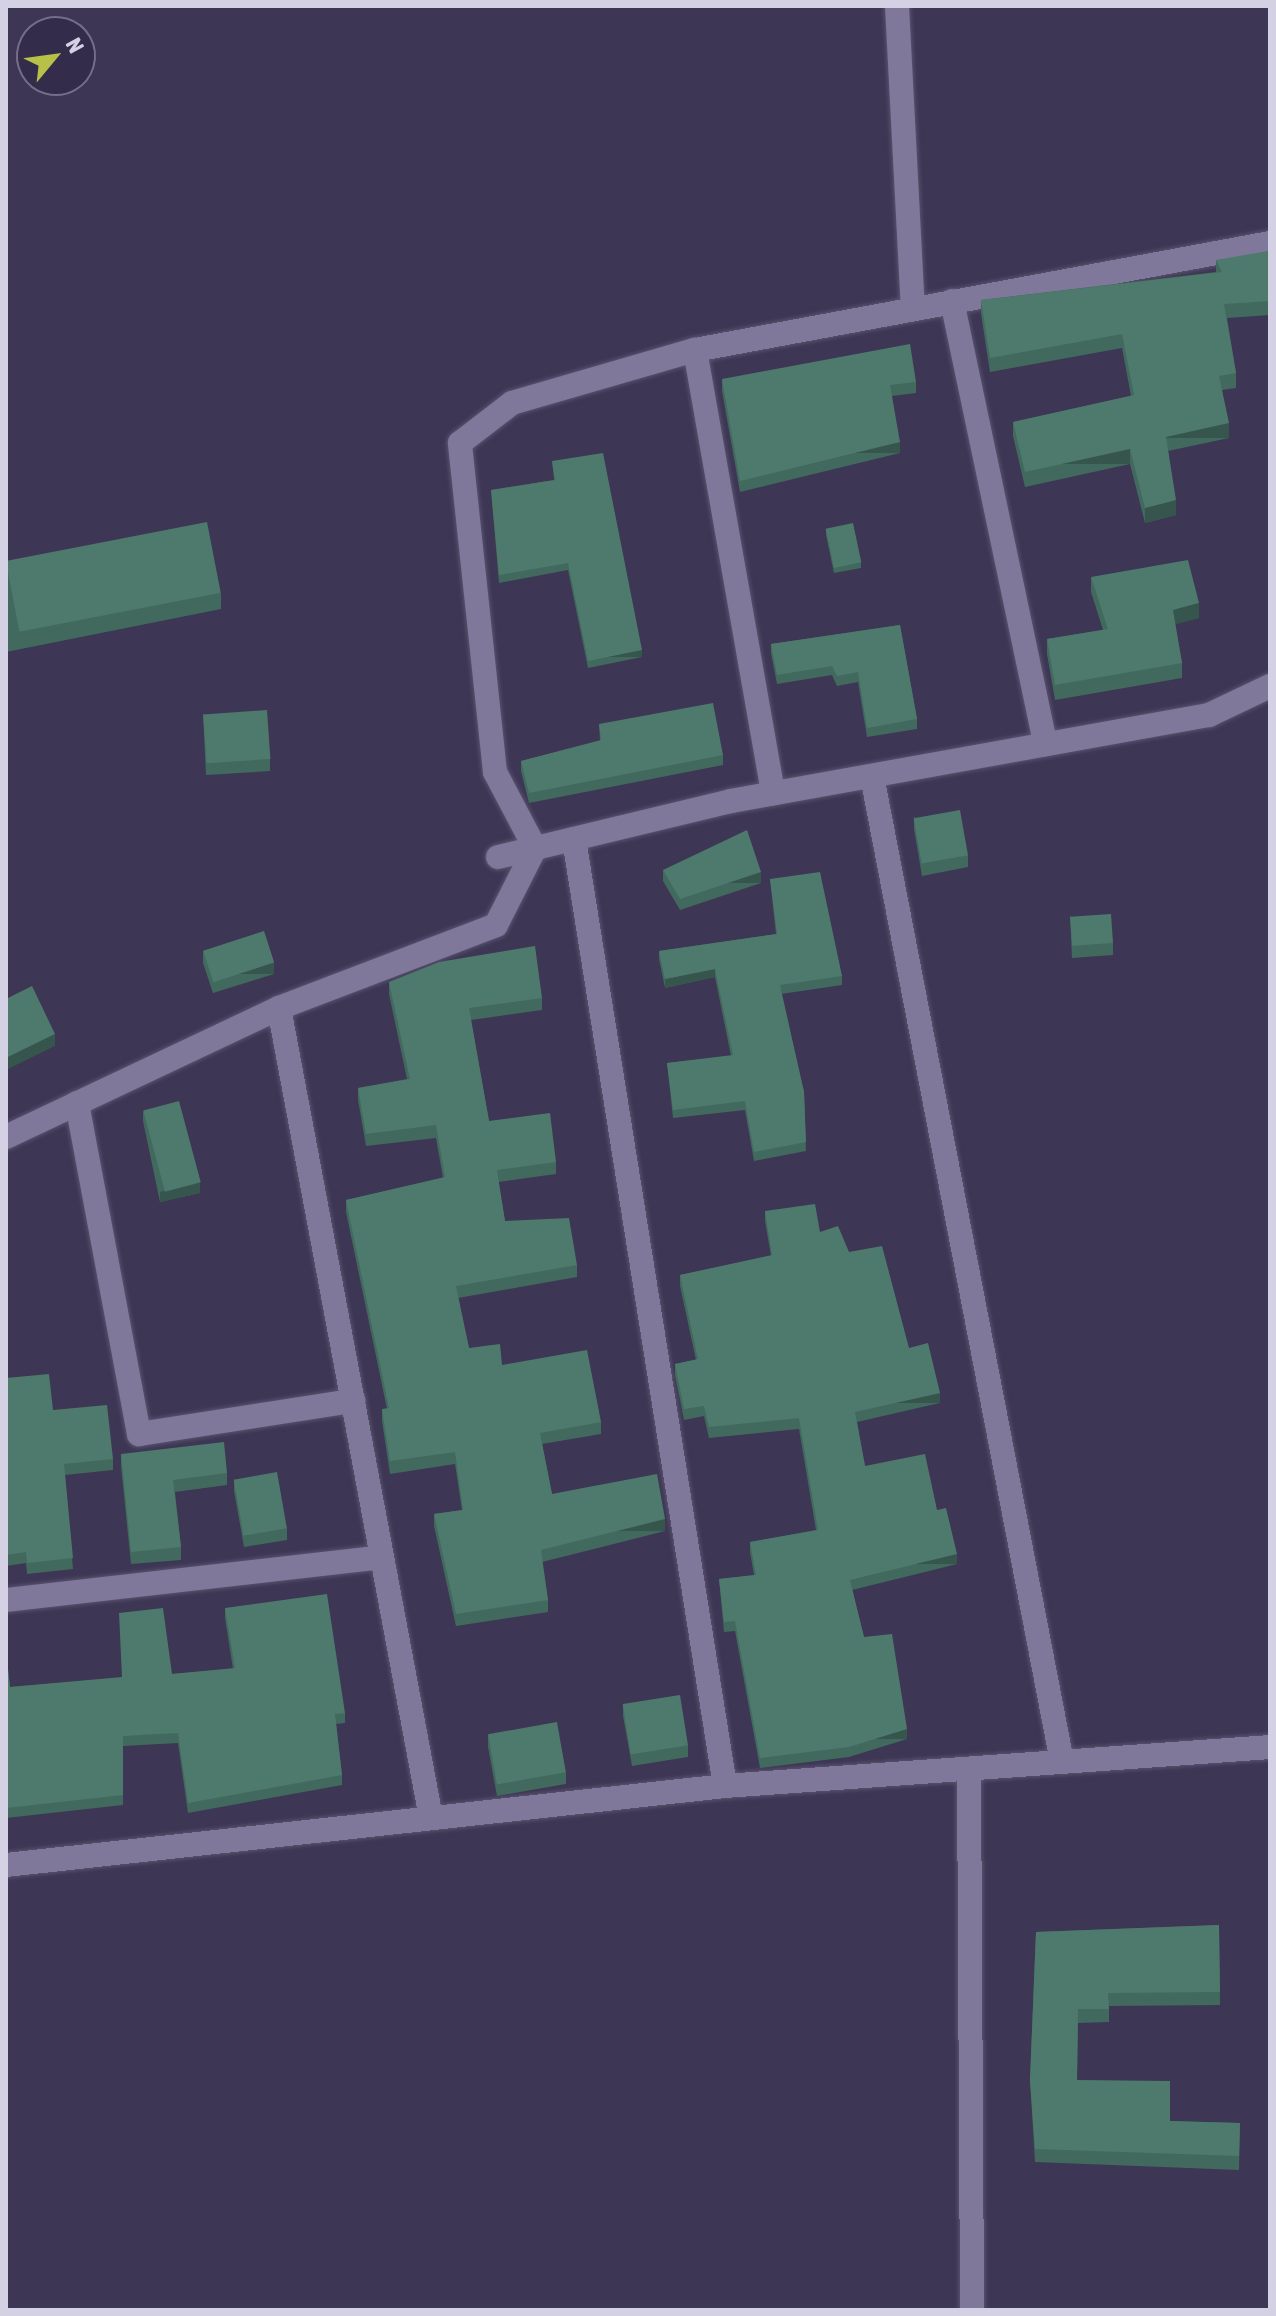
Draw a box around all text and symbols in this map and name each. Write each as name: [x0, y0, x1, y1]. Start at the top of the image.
north arrow: [16, 16, 96, 96]
text: N: [61, 33, 90, 57]

